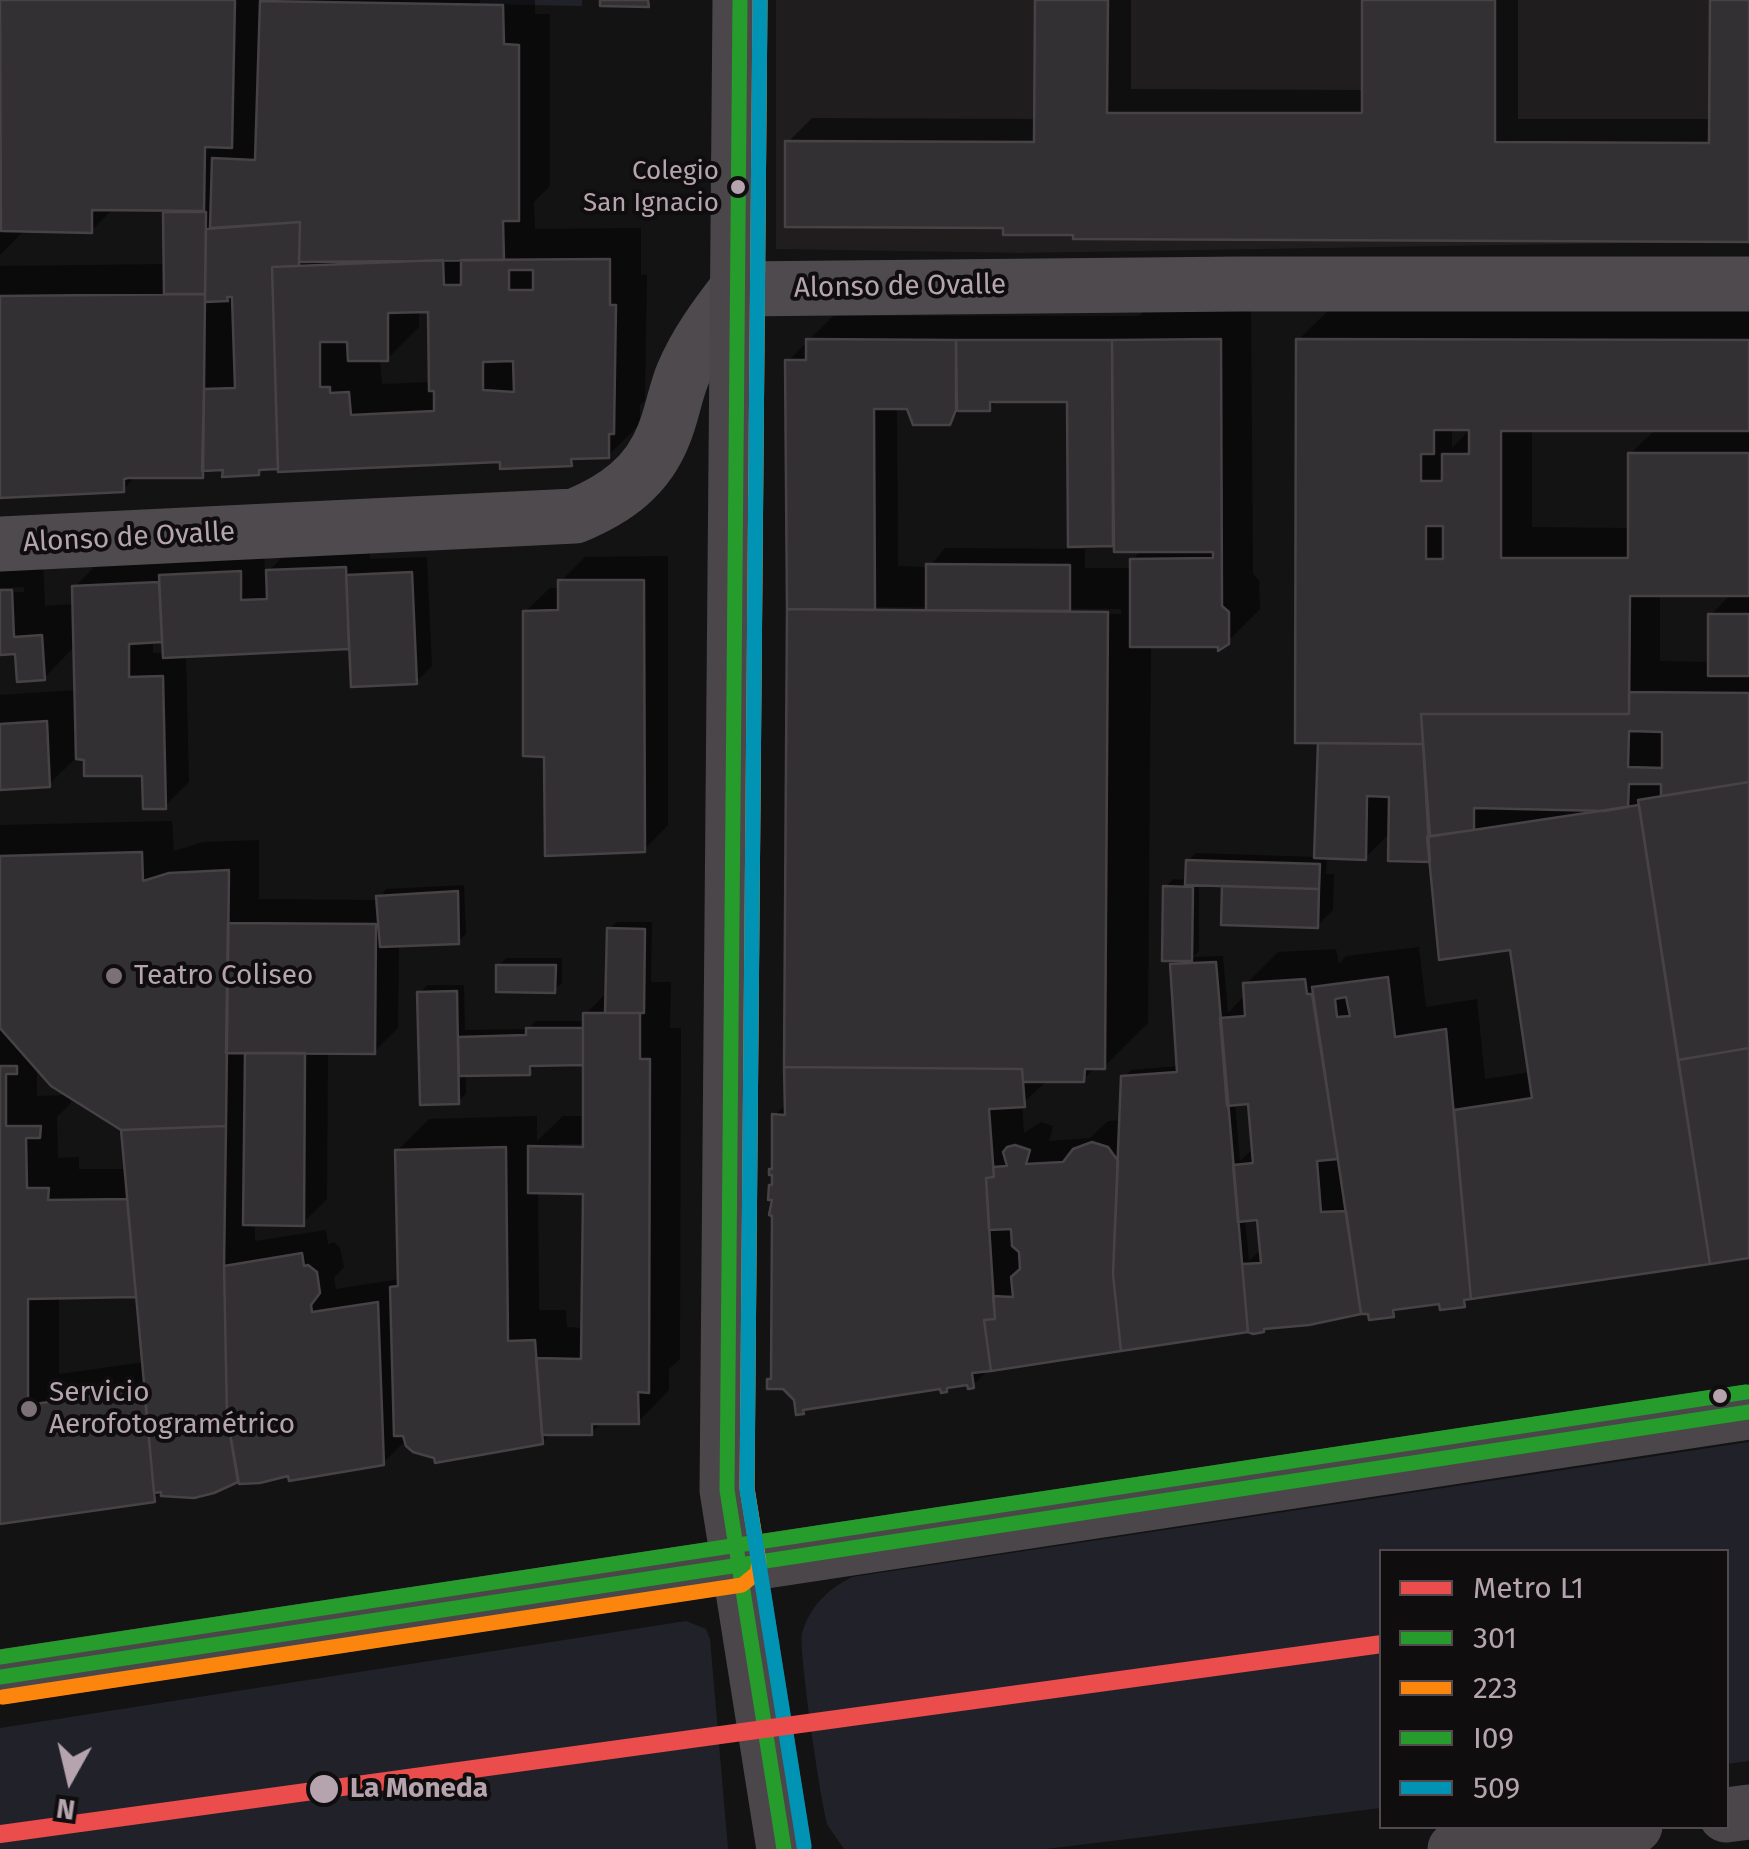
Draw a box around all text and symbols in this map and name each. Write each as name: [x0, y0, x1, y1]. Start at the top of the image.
place label: Colegio San Ignacio: [583, 156, 719, 218]
marker: Colegio San Ignacio: [728, 177, 748, 197]
street label: Alonso de Ovalle: [794, 268, 1006, 306]
street label: Alonso de Ovalle: [22, 516, 236, 560]
place label: Teatro Coliseo: [134, 959, 313, 993]
marker: Teatro Coliseo: [103, 965, 125, 987]
place label: Servicio Aerofotogramétrico: [49, 1376, 295, 1442]
unlabelled marker: [1710, 1386, 1730, 1406]
marker: Servicio Aerofotogramétrico: [18, 1398, 40, 1420]
legend: [1379, 1549, 1729, 1829]
text: Metro L1: [1473, 1570, 1584, 1606]
text: 301: [1473, 1620, 1517, 1656]
text: 223: [1473, 1670, 1518, 1706]
text: I09: [1473, 1720, 1514, 1756]
north arrow: [20, 1729, 120, 1829]
text: 509: [1473, 1770, 1520, 1806]
marker: La Moneda: [307, 1772, 341, 1806]
place label: La Moneda: [350, 1772, 488, 1806]
text: N: [54, 1792, 77, 1827]

